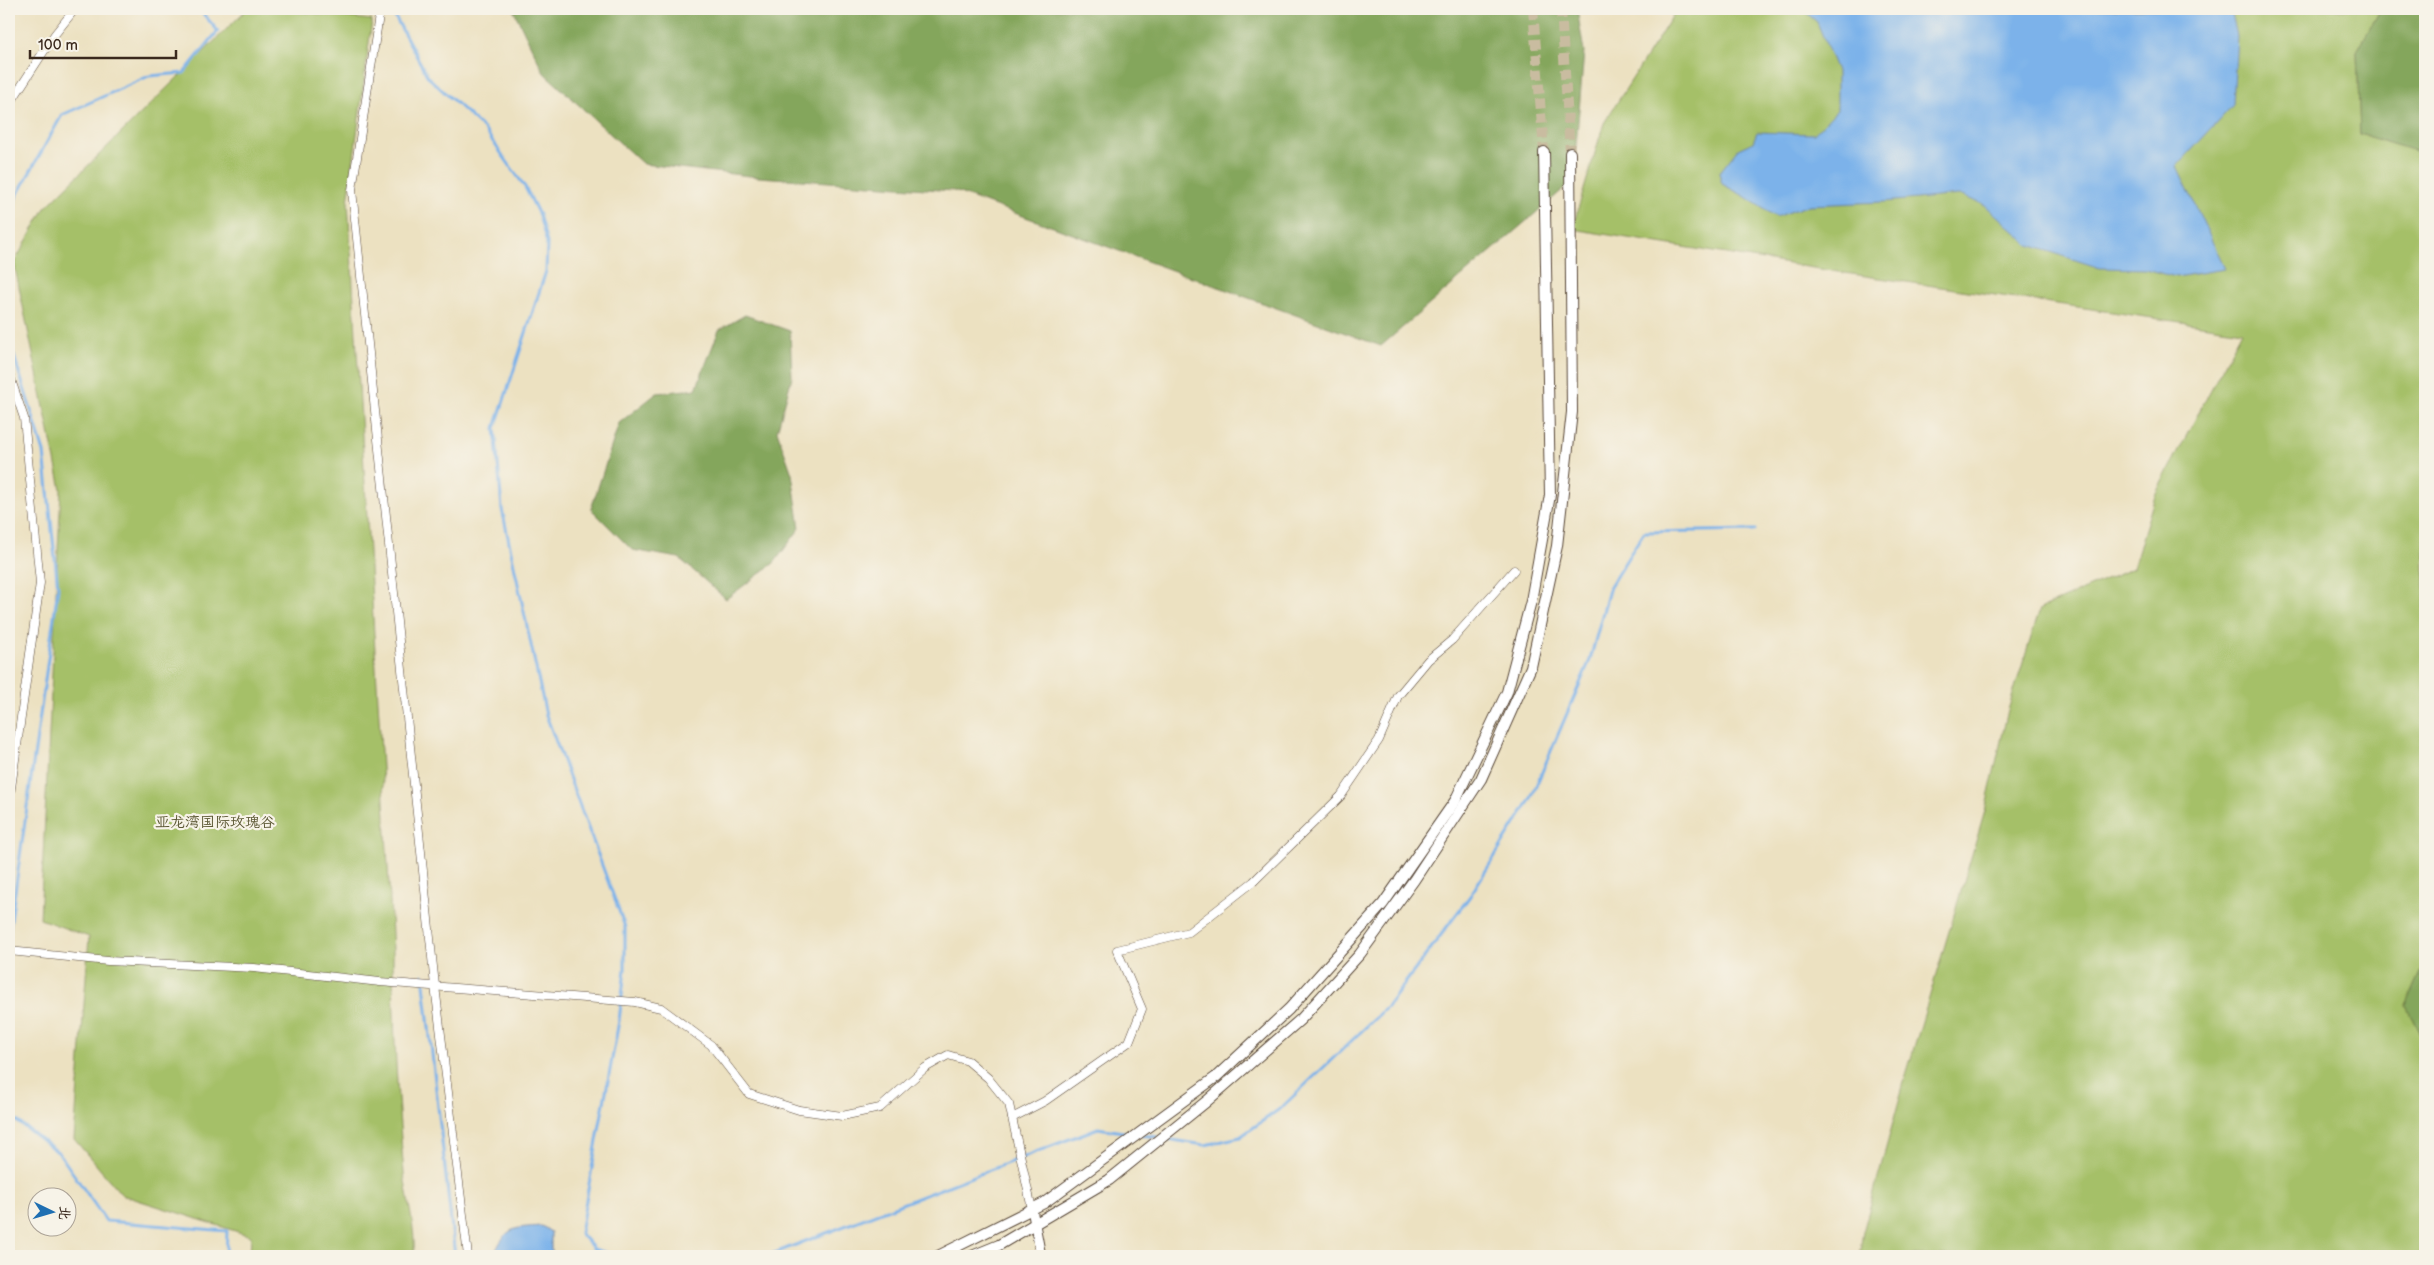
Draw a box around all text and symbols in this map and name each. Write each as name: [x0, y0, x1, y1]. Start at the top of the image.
scale bar: [30, 28, 176, 60]
text: 100 m: [38, 36, 78, 55]
park label: 亚龙湾国际玫瑰谷: [155, 813, 275, 832]
north arrow: [28, 1188, 78, 1238]
text: 北: [55, 1205, 74, 1221]

